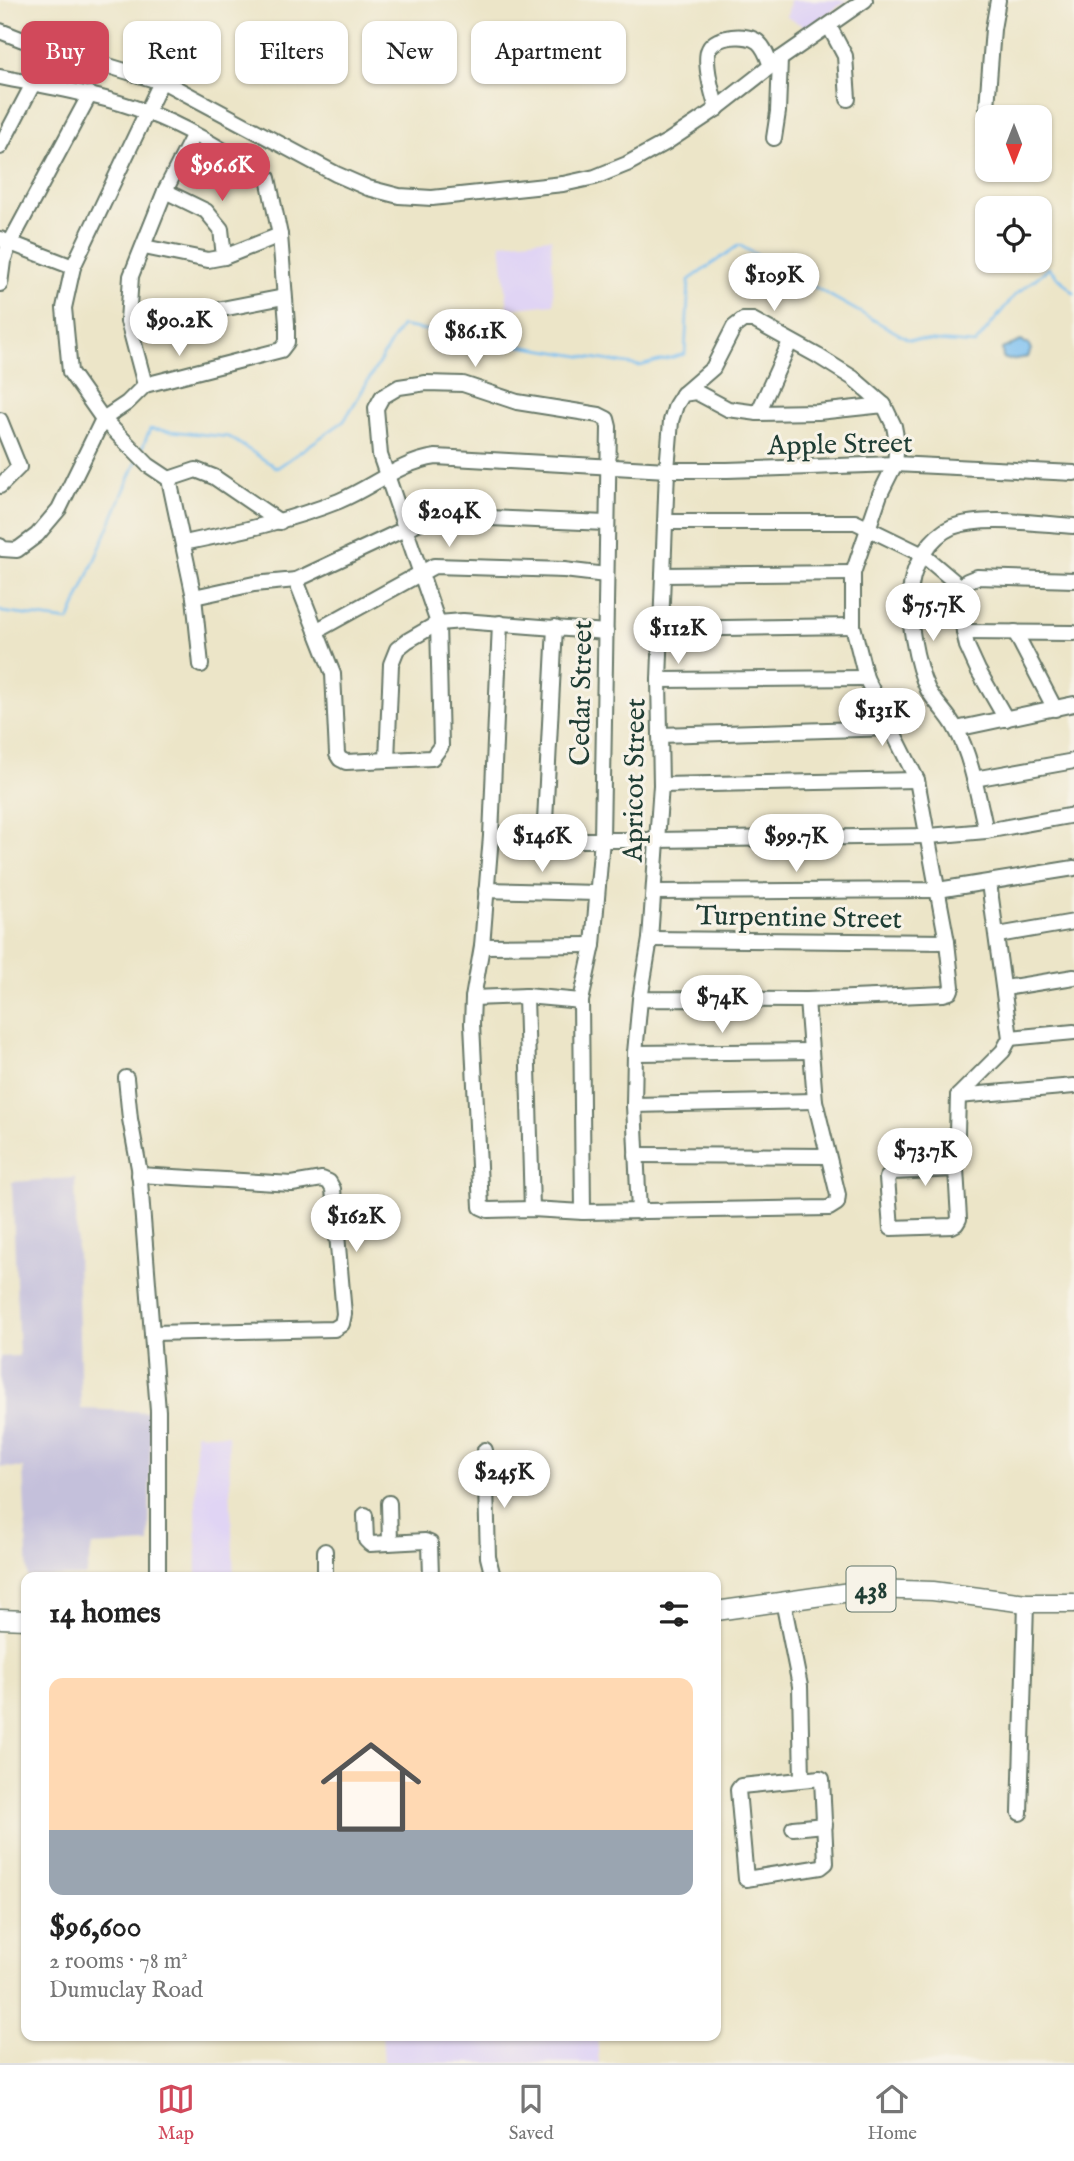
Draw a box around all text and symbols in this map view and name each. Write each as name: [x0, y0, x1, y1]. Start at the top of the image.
chip: Buy: [21, 21, 109, 84]
chip: Rent: [123, 21, 221, 84]
chip: Filters: [235, 21, 348, 84]
chip: New: [362, 21, 457, 84]
chip: Apartment: [471, 21, 626, 84]
north arrow: [975, 105, 1052, 182]
map controls: [975, 105, 1052, 273]
pin: $96.6K: [165, 144, 279, 203]
text: $96.6K: [190, 151, 254, 180]
button: locate: [975, 196, 1052, 273]
pin: $109K: [725, 254, 823, 313]
text: $109K: [744, 261, 804, 290]
pin: $90.2K: [122, 298, 236, 358]
text: $90.2K: [146, 306, 212, 335]
pin: $86.1K: [418, 310, 532, 369]
text: $86.1K: [444, 317, 506, 346]
street label: Apple Street: [766, 427, 913, 464]
pin: $204K: [400, 490, 498, 549]
text: $204K: [418, 497, 480, 526]
pin: $75.7K: [876, 584, 990, 643]
text: $75.7K: [902, 591, 964, 620]
pin: $112K: [629, 606, 727, 666]
text: $112K: [649, 614, 707, 643]
street label: Cedar Street: [564, 619, 601, 766]
pin: $131K: [833, 688, 931, 748]
text: $131K: [854, 696, 910, 725]
street label: Apricot Street: [617, 697, 654, 863]
pin: $146K: [493, 814, 591, 874]
pin: $99.7K: [739, 814, 853, 874]
text: $146K: [513, 822, 571, 851]
text: $99.7K: [764, 822, 828, 851]
street label: Turpentine Street: [696, 899, 903, 938]
pin: $74K: [681, 976, 763, 1035]
text: $74K: [696, 983, 748, 1012]
pin: $73.7K: [868, 1128, 982, 1188]
text: $73.7K: [893, 1136, 957, 1165]
pin: $162K: [307, 1194, 405, 1254]
text: $162K: [327, 1202, 385, 1231]
pin: $245K: [455, 1450, 553, 1510]
text: $245K: [474, 1458, 534, 1487]
road number: 438: [846, 1566, 896, 1612]
text: 14 homes: [49, 1595, 161, 1633]
icon: filters: [655, 1595, 693, 1633]
icon: home: [308, 1724, 434, 1850]
text: $96,600: [49, 1909, 141, 1947]
text: 2 rooms · 78 m²: [49, 1947, 188, 1976]
text: Dumuclay Road: [49, 1976, 203, 2005]
tab: Map: [157, 2080, 195, 2146]
tab: Saved: [509, 2080, 554, 2146]
tab: Home: [867, 2080, 917, 2146]

